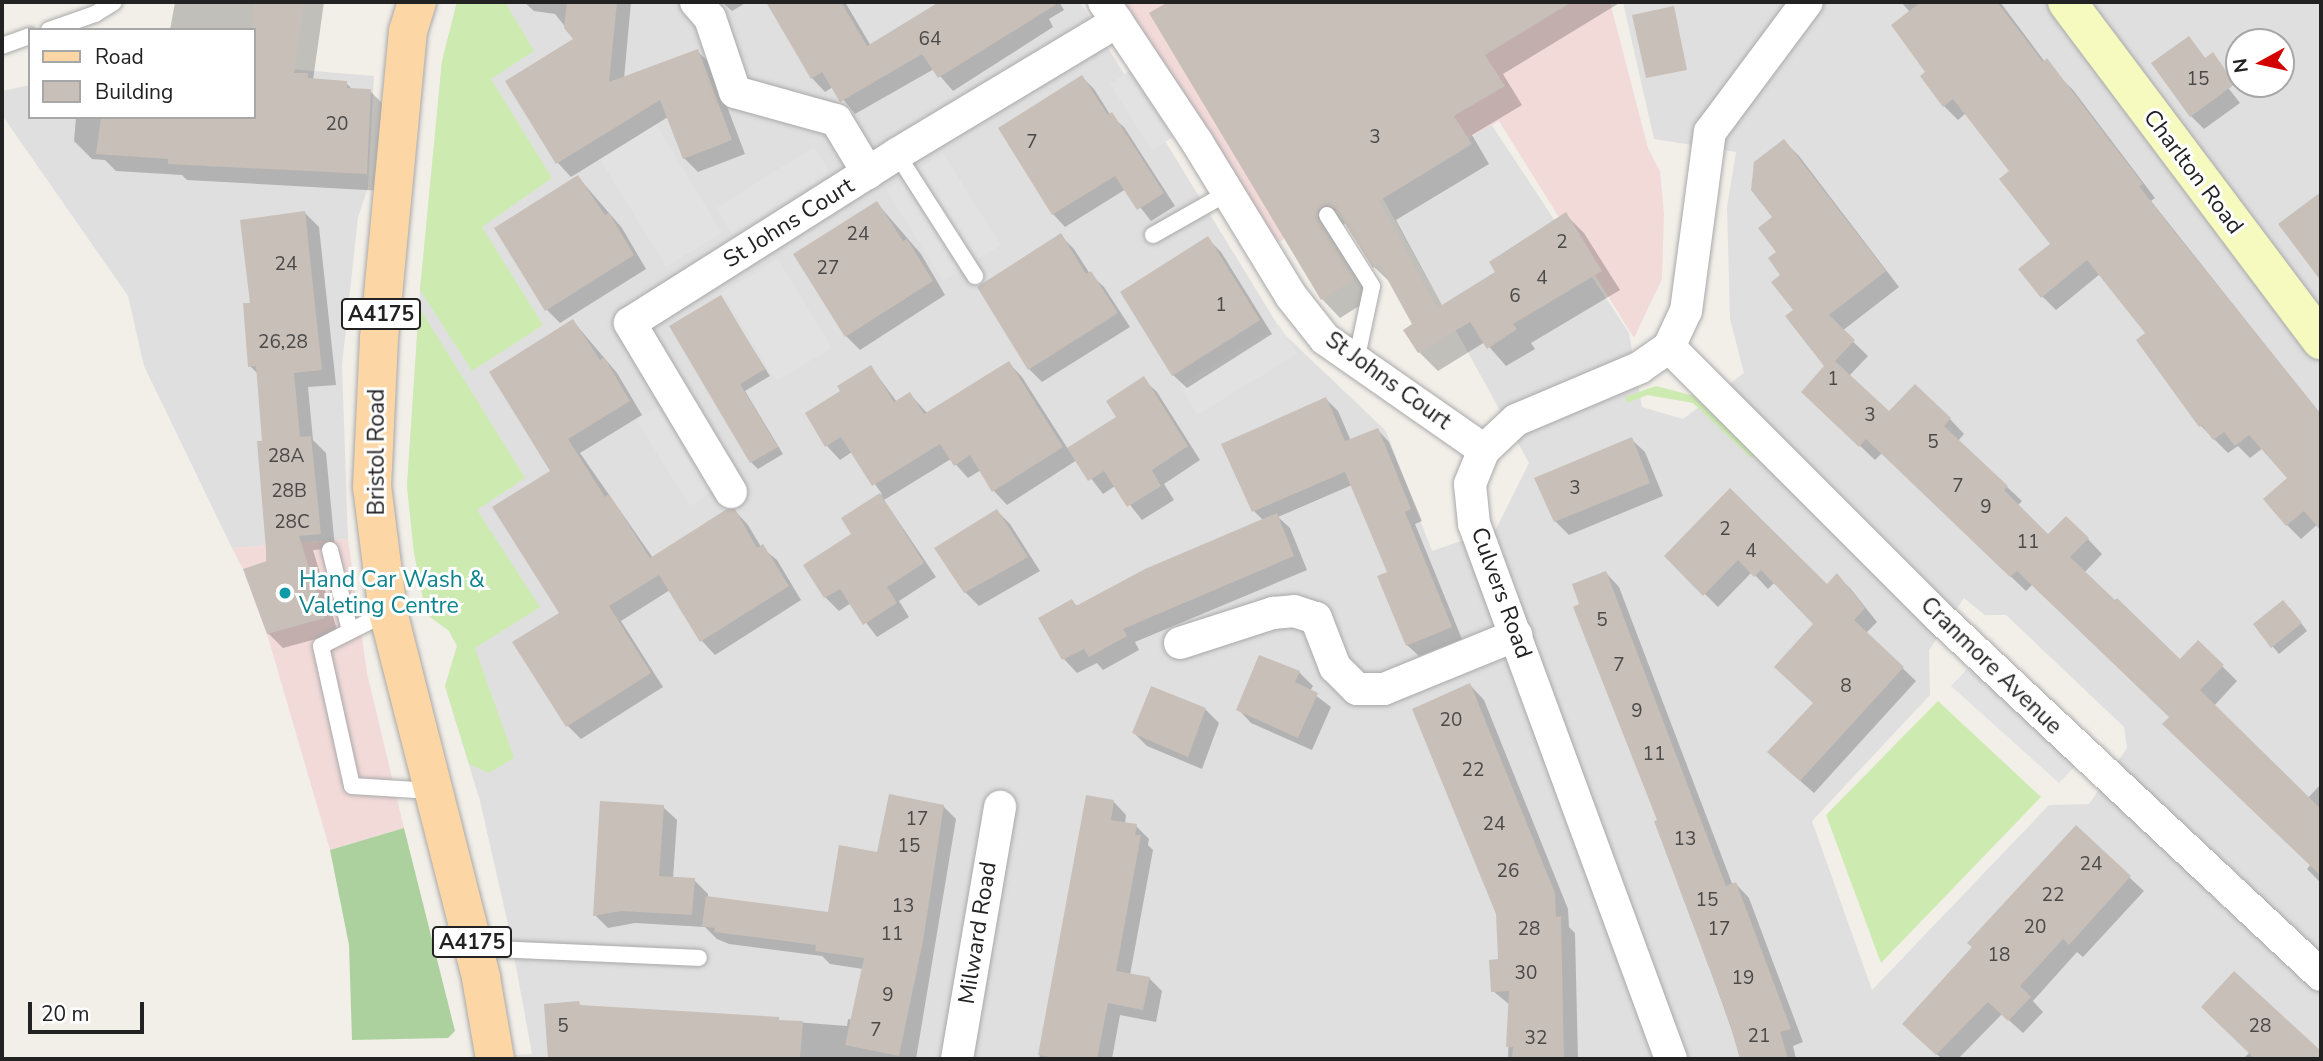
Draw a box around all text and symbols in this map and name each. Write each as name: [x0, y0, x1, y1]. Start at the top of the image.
legend: [28, 28, 256, 119]
north arrow: [2225, 28, 2295, 98]
house number: 64: [919, 29, 941, 51]
text: Road: [95, 43, 144, 71]
text: N: [2227, 57, 2255, 74]
house number: 15: [2187, 69, 2209, 91]
text: Building: [95, 78, 173, 106]
street label: Charlton Road: [2137, 104, 2249, 240]
house number: 20: [326, 114, 348, 136]
house number: 3: [1369, 127, 1381, 149]
house number: 7: [1026, 132, 1038, 154]
street label: St Johns Court: [719, 172, 859, 274]
house number: 24: [847, 224, 869, 246]
house number: 2: [1556, 232, 1568, 254]
house number: 24: [275, 254, 297, 276]
house number: 27: [817, 258, 839, 280]
house number: 4: [1536, 268, 1548, 290]
house number: 6: [1509, 286, 1521, 308]
house number: 1: [1215, 295, 1227, 317]
road number: A4175: [341, 296, 421, 332]
street label: St Johns Court: [1320, 326, 1456, 436]
house number: 26,28: [258, 332, 308, 354]
house number: 1: [1827, 369, 1839, 391]
street label: Bristol Road: [363, 388, 391, 516]
house number: 3: [1864, 405, 1876, 427]
house number: 5: [1927, 432, 1939, 454]
house number: 28A: [268, 446, 304, 468]
house number: 7: [1952, 476, 1964, 498]
house number: 3: [1569, 478, 1581, 500]
house number: 28B: [271, 481, 307, 503]
house number: 9: [1980, 497, 1992, 519]
house number: 28C: [274, 512, 310, 534]
house number: 2: [1719, 519, 1731, 541]
street label: Culvers Road: [1465, 524, 1537, 662]
house number: 11: [2017, 532, 2039, 554]
house number: 4: [1745, 541, 1757, 563]
place label: Hand Car Wash & Valeting Centre: [299, 566, 485, 620]
marker: Hand Car Wash & Valeting Centre: [277, 585, 293, 601]
street label: Cranmore Avenue: [1915, 592, 2067, 740]
house number: 5: [1596, 610, 1608, 632]
house number: 7: [1613, 655, 1625, 677]
house number: 8: [1840, 676, 1852, 698]
house number: 9: [1631, 701, 1643, 723]
house number: 20: [1440, 710, 1462, 732]
house number: 11: [1643, 744, 1665, 766]
house number: 22: [1462, 760, 1484, 782]
house number: 17: [906, 809, 928, 831]
house number: 24: [1483, 814, 1505, 836]
house number: 13: [1674, 829, 1696, 851]
house number: 15: [898, 836, 920, 858]
house number: 24: [2080, 854, 2102, 876]
street label: Milward Road: [953, 860, 1003, 1006]
house number: 26: [1497, 861, 1519, 883]
house number: 22: [2042, 885, 2064, 907]
house number: 15: [1696, 890, 1718, 912]
house number: 13: [892, 896, 914, 918]
house number: 20: [2024, 917, 2046, 939]
house number: 28: [1518, 919, 1540, 941]
house number: 17: [1708, 919, 1730, 941]
house number: 11: [881, 924, 903, 946]
road number: A4175: [432, 925, 512, 960]
house number: 18: [1988, 945, 2010, 967]
house number: 30: [1515, 963, 1537, 985]
house number: 19: [1732, 968, 1754, 990]
house number: 9: [882, 985, 894, 1007]
scale bar: [32, 988, 147, 1032]
text: 20 m: [41, 1000, 90, 1028]
house number: 5: [557, 1016, 569, 1038]
house number: 28: [2249, 1016, 2271, 1038]
house number: 7: [870, 1020, 882, 1042]
house number: 21: [1748, 1026, 1770, 1048]
house number: 32: [1525, 1028, 1547, 1050]

